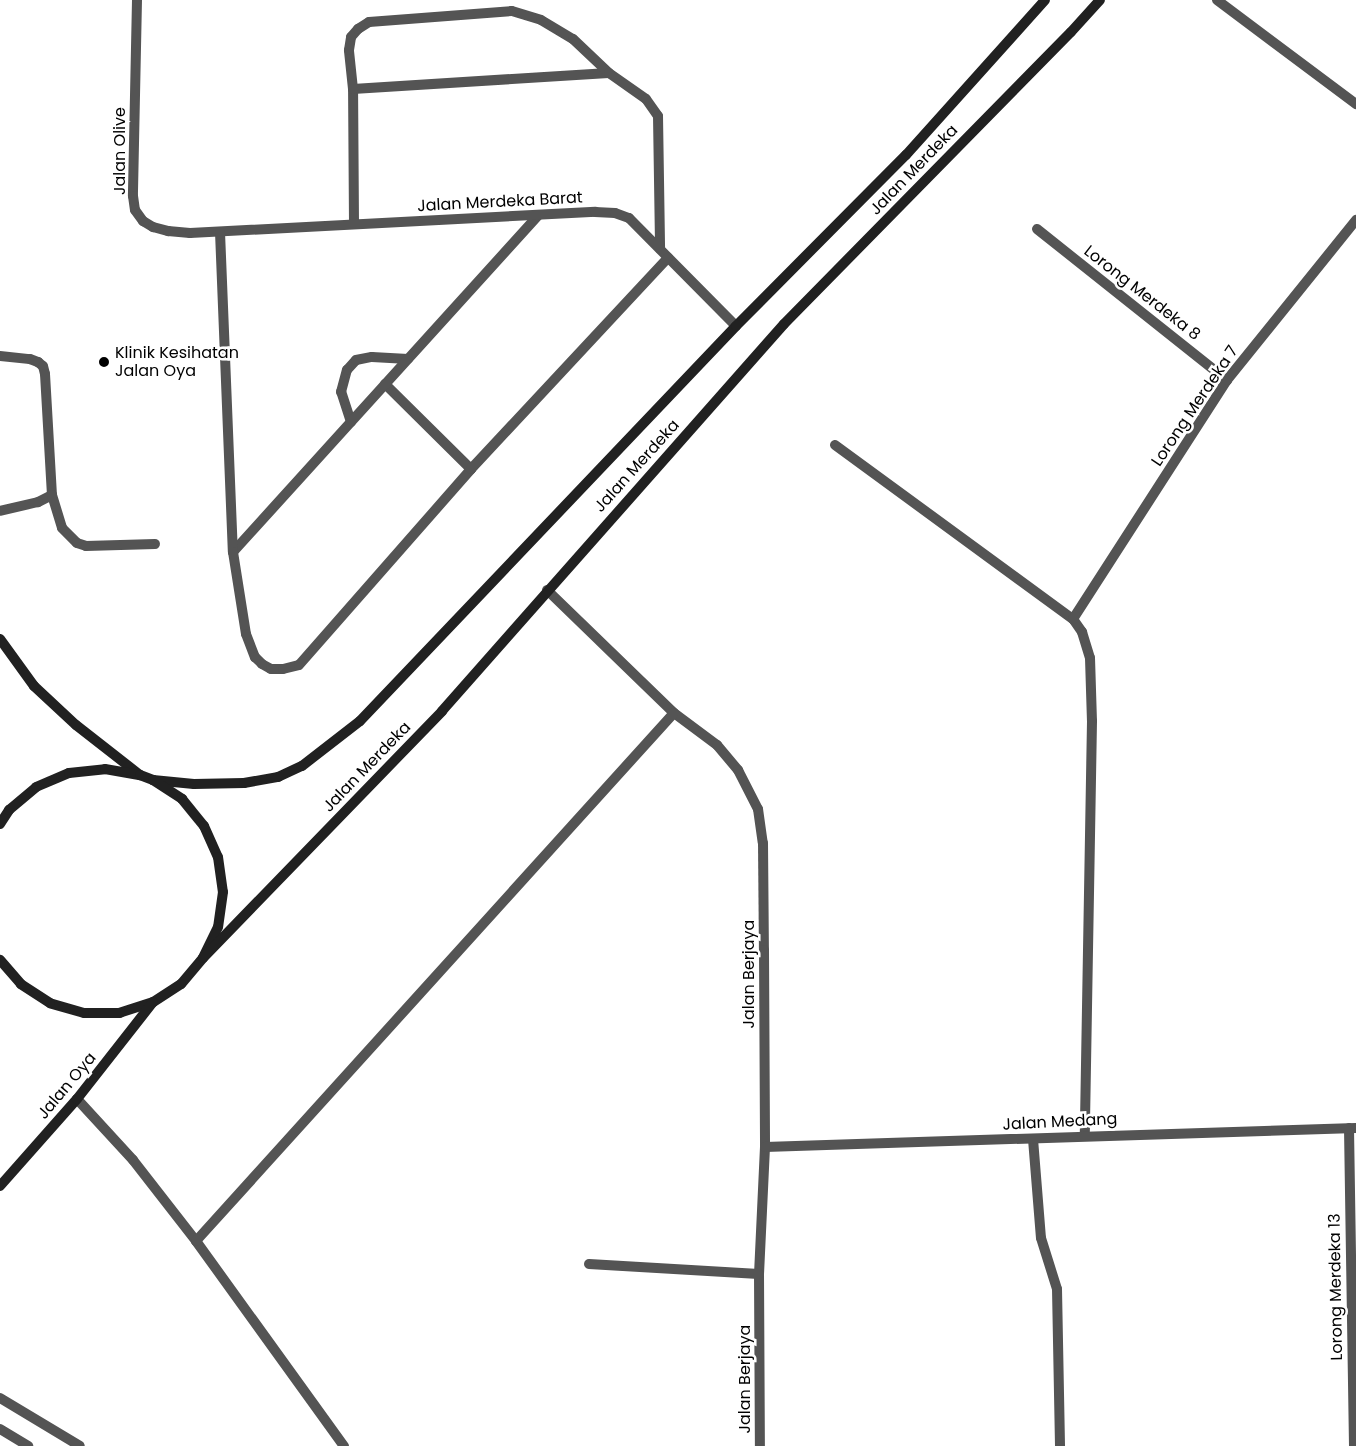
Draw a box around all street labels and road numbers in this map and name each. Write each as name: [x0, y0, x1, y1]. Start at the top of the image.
street label: Jalan Olive: [110, 107, 130, 195]
street label: Jalan Merdeka: [866, 121, 962, 219]
street label: Jalan Merdeka Barat: [417, 188, 583, 216]
street label: Lorong Merdeka 8: [1080, 242, 1204, 344]
street label: Lorong Merdeka 7: [1148, 342, 1242, 470]
street label: Jalan Merdeka: [590, 416, 684, 516]
street label: Jalan Merdeka: [319, 718, 415, 816]
street label: Jalan Berjaya: [739, 920, 759, 1028]
street label: Jalan Oya: [34, 1049, 100, 1123]
street label: Jalan Medang: [1002, 1109, 1118, 1135]
street label: Lorong Merdeka 13: [1325, 1213, 1347, 1361]
street label: Jalan Berjaya: [735, 1325, 755, 1433]

